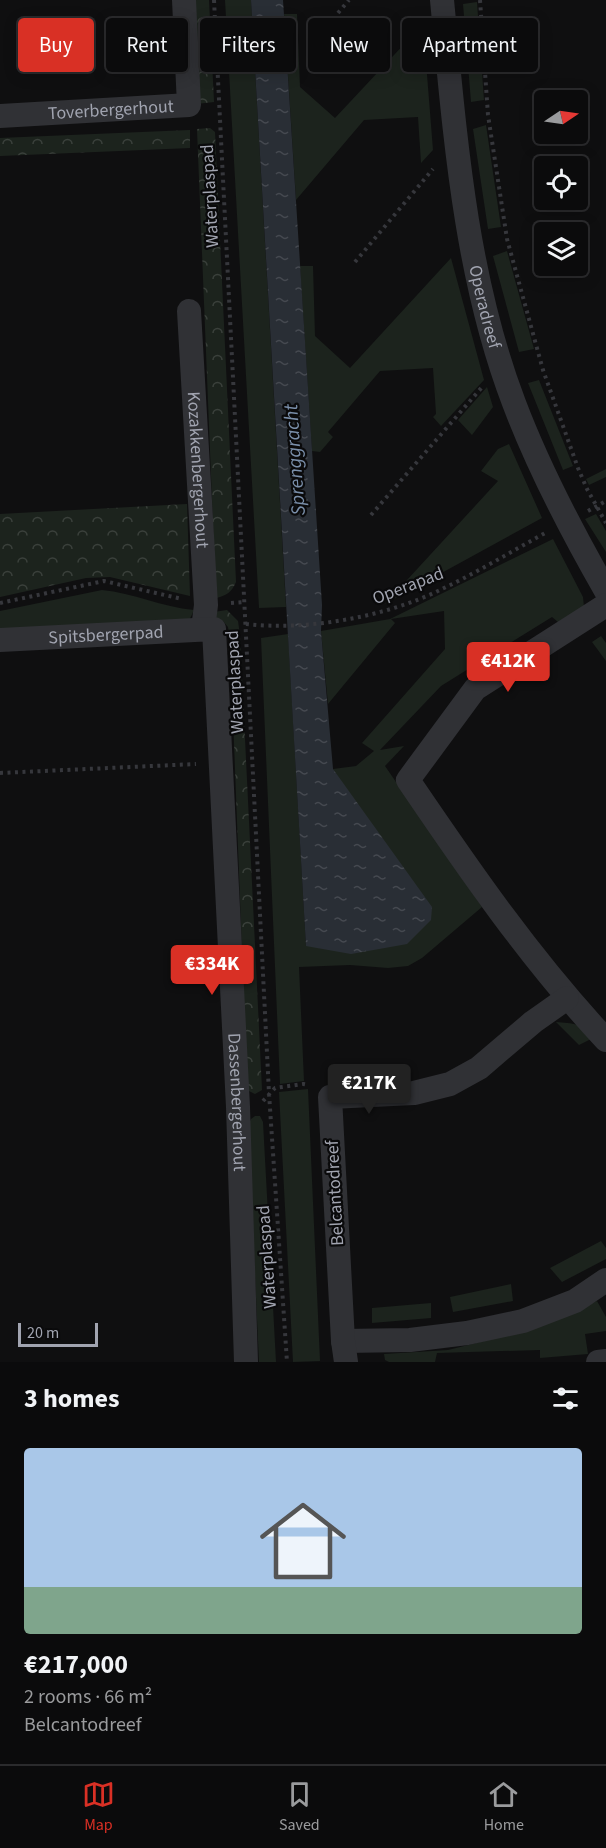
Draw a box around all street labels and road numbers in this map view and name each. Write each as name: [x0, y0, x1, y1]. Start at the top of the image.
street label: Toverbergerhout: [47, 93, 175, 126]
street label: Waterplaspad: [195, 144, 225, 248]
street label: Operadreef: [463, 263, 508, 352]
street label: Kozakkenbergerhout: [181, 391, 215, 549]
street label: Operapad: [369, 561, 447, 611]
street label: Spitsbergerpad: [48, 619, 164, 650]
street label: Waterplaspad: [220, 630, 250, 734]
street label: Dassenbergerhout: [222, 1032, 253, 1172]
street label: Belcantodreef: [320, 1139, 350, 1246]
street label: Waterplaspad: [251, 1204, 283, 1310]

